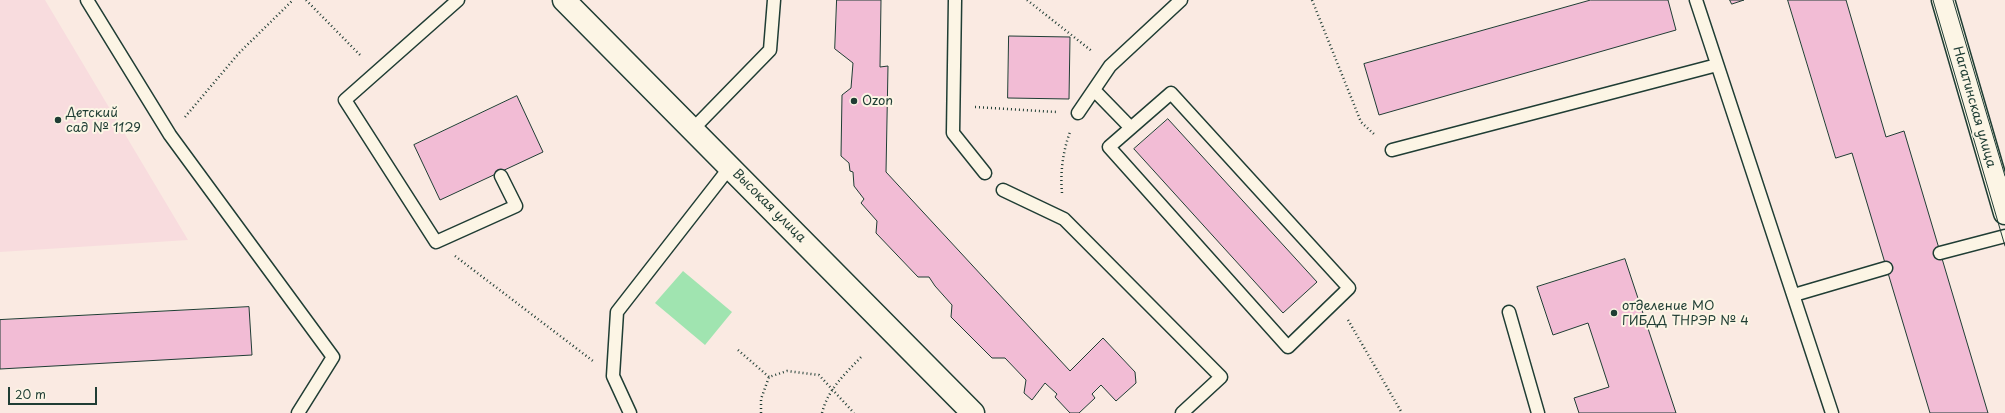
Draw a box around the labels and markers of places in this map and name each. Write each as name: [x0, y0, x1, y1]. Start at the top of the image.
place label: Ozon: [862, 93, 893, 109]
marker: Ozon: [849, 96, 859, 106]
place label: Детский сад № 1129: [66, 105, 141, 136]
marker: Детский сад № 1129: [53, 115, 63, 125]
place label: отделение МО ГИБДД ТНРЭР № 4: [1622, 298, 1749, 329]
marker: отделение МО ГИБДД ТНРЭР № 4: [1609, 308, 1619, 318]

